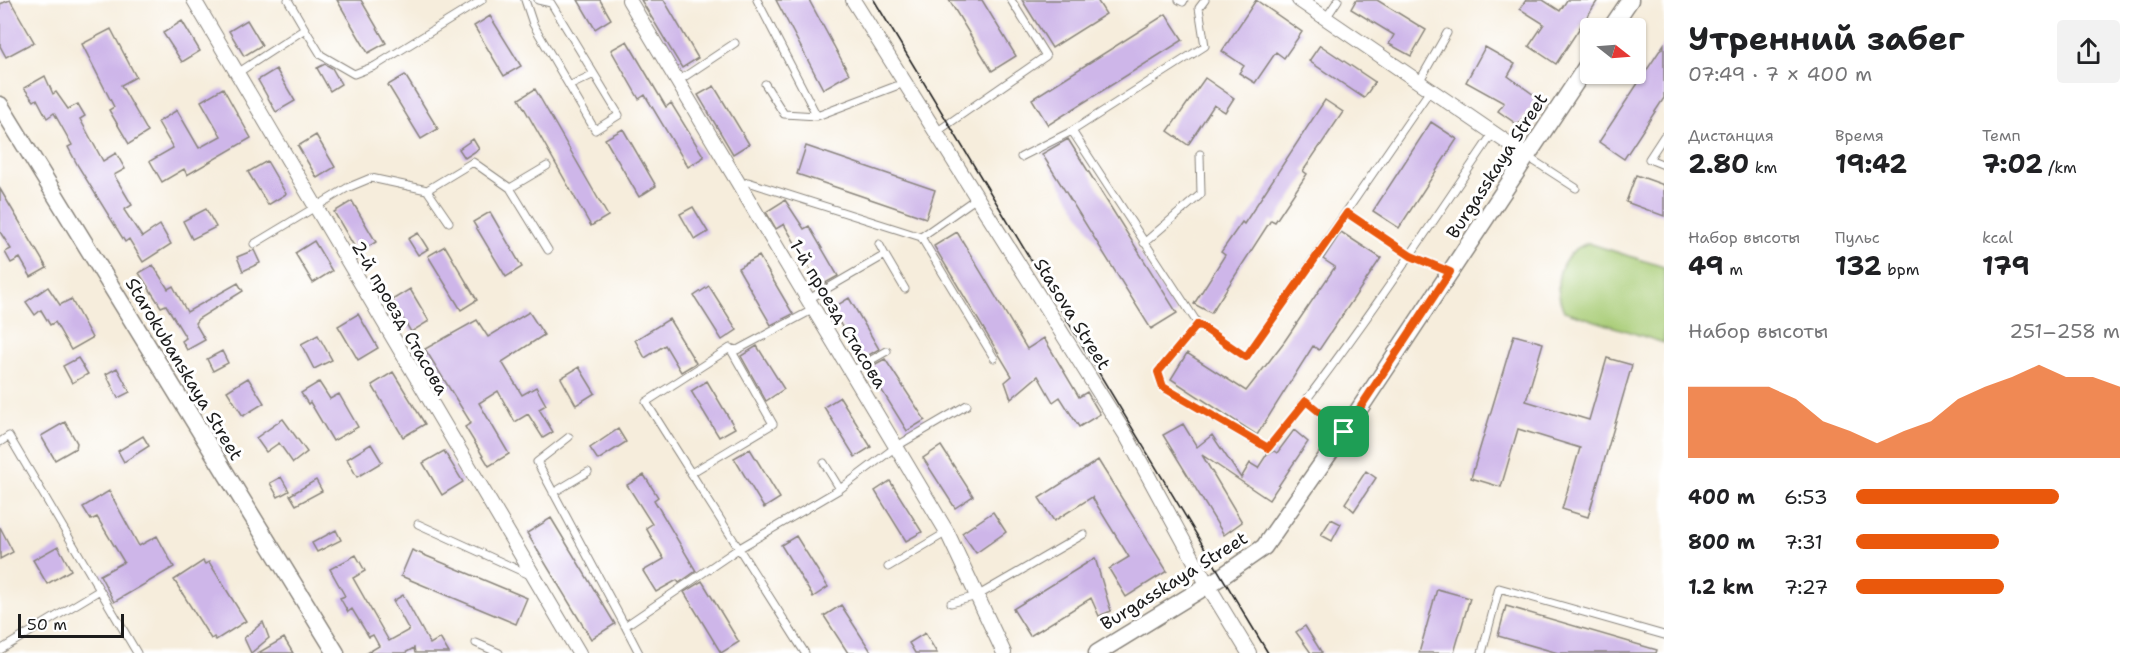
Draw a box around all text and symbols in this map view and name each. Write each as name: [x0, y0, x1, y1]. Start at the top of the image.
text: Утренний забег: [1688, 16, 1965, 61]
north arrow: [1580, 18, 1646, 84]
map controls: [1580, 18, 1646, 84]
button: share: [2057, 20, 2120, 83]
text: 07:49 · 7 × 400 m: [1688, 61, 1872, 87]
street label: Burgasskaya Street: [1441, 88, 1553, 243]
text: Дистанция: [1688, 125, 1774, 146]
text: Время: [1835, 125, 1884, 146]
text: Темп: [1982, 125, 2021, 146]
text: 2.80: [1688, 146, 1749, 181]
text: 19:42: [1835, 146, 1907, 181]
text: 7:02: [1982, 146, 2043, 181]
text: km: [1749, 157, 1777, 178]
text: /km: [2043, 157, 2077, 178]
text: Набор высоты: [1688, 227, 1800, 248]
text: Пульс: [1835, 227, 1880, 248]
text: kcal: [1982, 227, 2013, 248]
street label: 1-й проезд Стасова: [784, 235, 892, 393]
street label: 2-й проезд Стасова: [346, 236, 454, 400]
text: 49: [1688, 248, 1724, 283]
text: 132: [1835, 248, 1882, 283]
text: 179: [1982, 248, 2030, 283]
street label: Stasova Street: [1028, 254, 1116, 374]
text: m: [1724, 259, 1743, 280]
text: bpm: [1882, 259, 1919, 280]
street label: Starokubanskaya Street: [120, 273, 248, 465]
text: Набор высоты: [1688, 318, 1828, 344]
text: 251–258 m: [2009, 318, 2120, 344]
pin: [1318, 406, 1369, 457]
icon: arrive: [1327, 415, 1360, 448]
text: 400 m: [1688, 484, 1755, 510]
text: 6:53: [1784, 484, 1828, 510]
street label: Burgasskaya Street: [1096, 526, 1252, 636]
text: 800 m: [1688, 529, 1755, 555]
text: 7:31: [1784, 529, 1823, 555]
text: 1.2 km: [1688, 574, 1754, 600]
text: 7:27: [1784, 574, 1828, 600]
scale bar: [18, 611, 124, 638]
text: 50 m: [27, 614, 67, 635]

